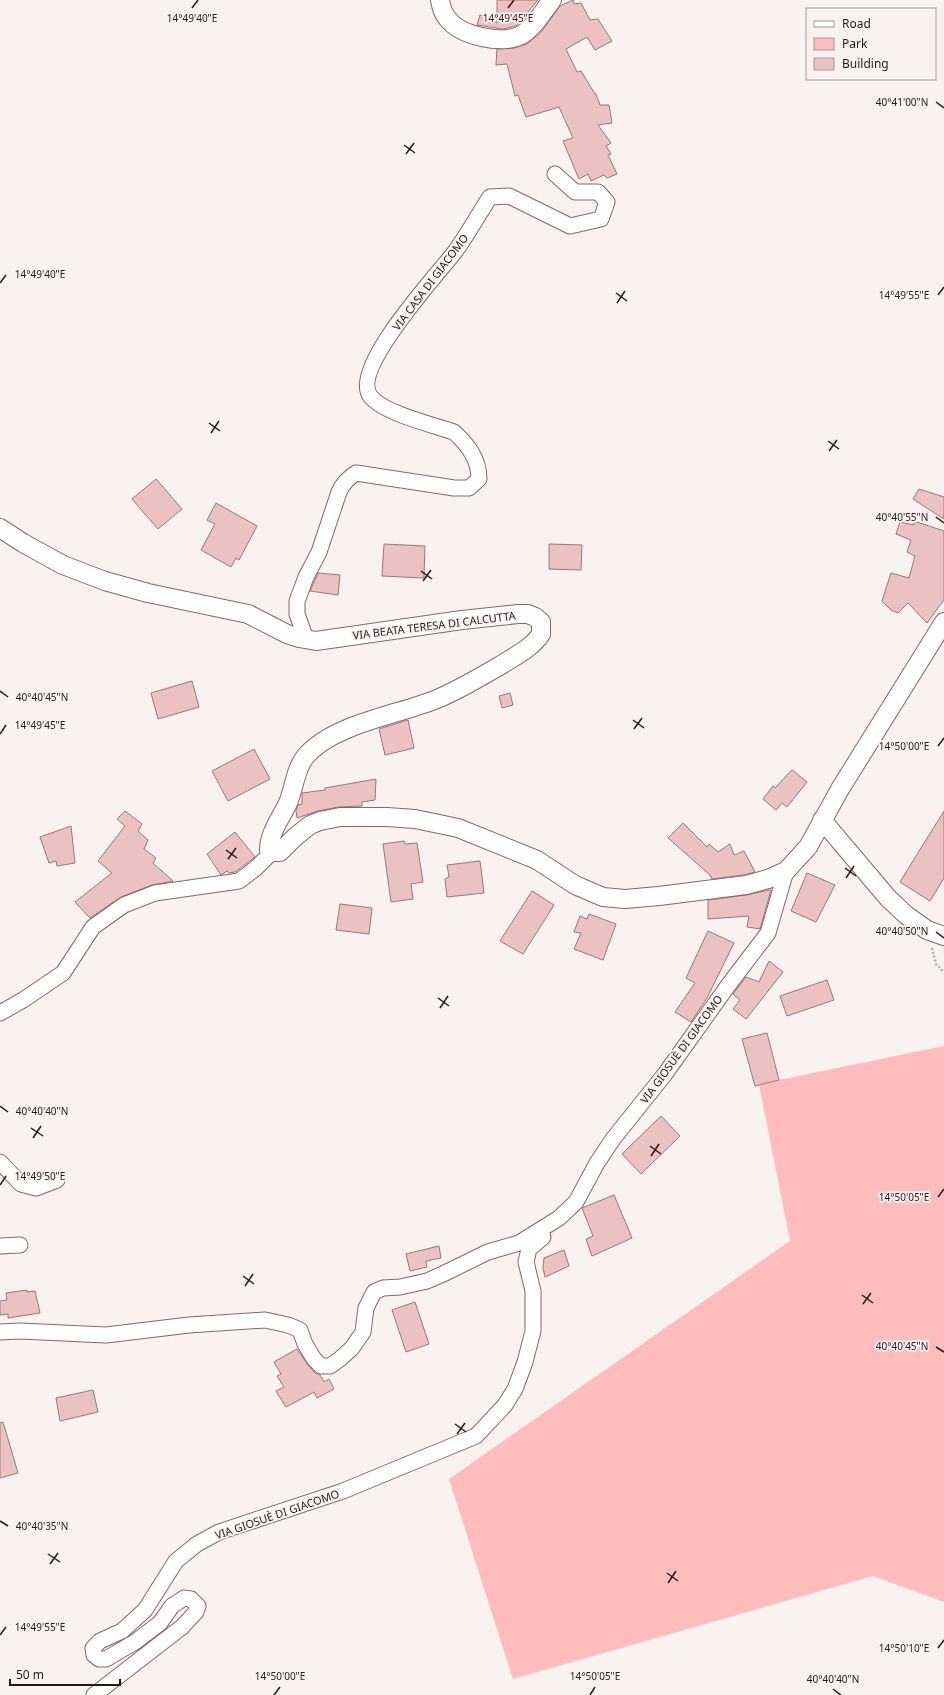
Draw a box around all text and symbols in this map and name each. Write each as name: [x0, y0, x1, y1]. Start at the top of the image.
legend: [806, 8, 936, 80]
text: 14°49'40"E: [167, 11, 217, 25]
text: 14°49'45"E: [483, 11, 533, 25]
text: Road: [842, 15, 871, 32]
text: Park: [842, 35, 868, 52]
text: Building: [842, 55, 889, 72]
text: 40°41'00"N: [876, 95, 928, 109]
street label: VIA CASA DI GIACOMO: [389, 231, 471, 333]
text: 14°49'40"E: [15, 267, 65, 281]
text: 14°49'55"E: [879, 288, 929, 302]
text: 40°40'55"N: [876, 510, 928, 524]
street label: VIA BEATA TERESA DI CALCUTTA: [352, 607, 517, 642]
text: 40°40'45"N: [16, 690, 68, 704]
text: 14°49'45"E: [15, 718, 65, 732]
text: 14°50'00"E: [879, 739, 929, 753]
text: 40°40'50"N: [876, 924, 928, 938]
street label: VIA GIOSUÈ DI GIACOMO: [637, 992, 725, 1106]
text: 40°40'40"N: [16, 1104, 68, 1118]
text: 14°49'50"E: [15, 1169, 65, 1183]
text: 14°50'05"E: [879, 1190, 929, 1204]
text: 40°40'45"N: [876, 1339, 928, 1353]
street label: VIA GIOSUÈ DI GIACOMO: [213, 1486, 341, 1542]
text: 40°40'35"N: [16, 1519, 68, 1533]
text: 14°49'55"E: [15, 1620, 65, 1634]
text: 14°50'10"E: [879, 1641, 929, 1655]
scale bar: [10, 1661, 120, 1687]
text: 50 m: [16, 1666, 44, 1683]
text: 14°50'00"E: [255, 1669, 305, 1683]
text: 14°50'05"E: [570, 1669, 620, 1683]
text: 40°40'40"N: [807, 1672, 859, 1686]

